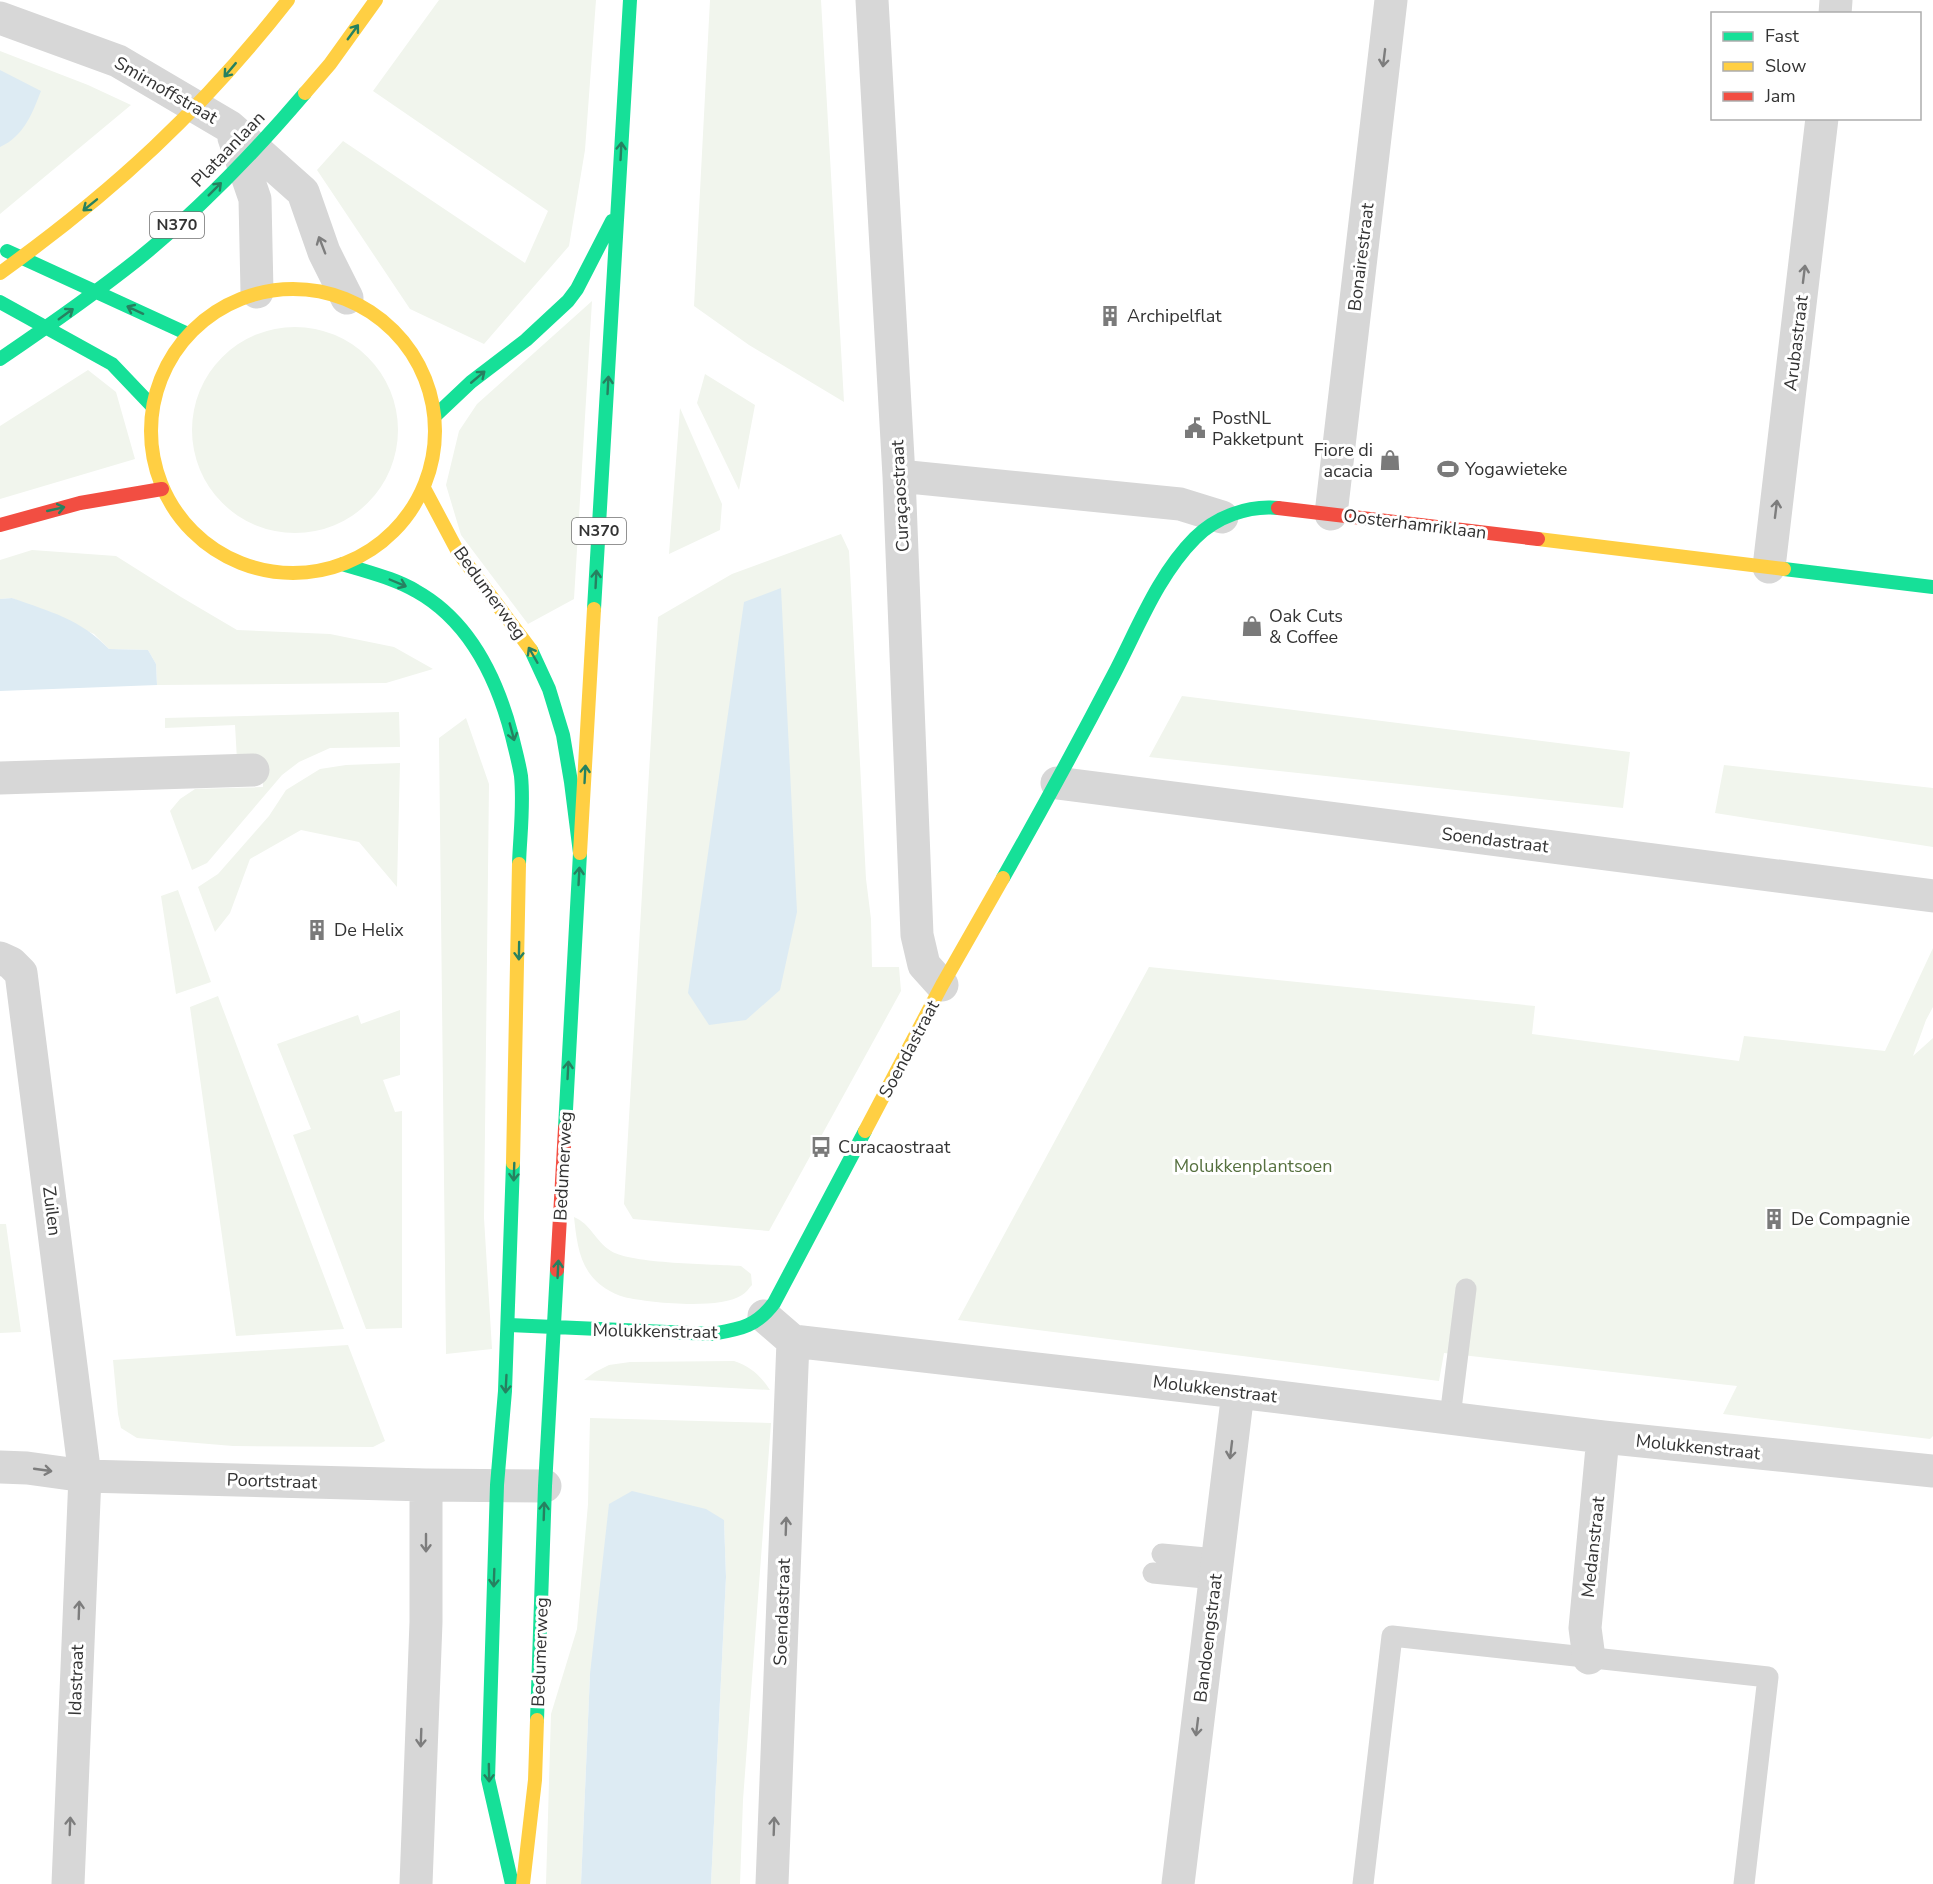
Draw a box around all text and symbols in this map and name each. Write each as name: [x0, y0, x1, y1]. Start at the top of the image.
legend: [1711, 12, 1921, 120]
one-way arrow: [347, 24, 359, 40]
text: Fast: [1765, 24, 1800, 48]
one-way arrow: [1379, 48, 1390, 68]
street label: Smirnoffstraat: [110, 51, 223, 130]
text: Slow: [1765, 54, 1806, 78]
one-way arrow: [224, 62, 237, 78]
text: Jam: [1764, 84, 1796, 108]
street label: Plataanlaan: [186, 106, 270, 192]
one-way arrow: [616, 141, 627, 161]
one-way arrow: [208, 182, 222, 197]
one-way arrow: [82, 199, 98, 212]
street label: Bonairestraat: [1342, 201, 1380, 312]
road number: N370: [150, 212, 204, 238]
one-way arrow: [316, 236, 327, 255]
one-way arrow: [1799, 264, 1810, 284]
street label: Arubastraat: [1778, 293, 1814, 392]
one-way arrow: [126, 303, 144, 315]
building icon: Archipelflat: [1098, 304, 1122, 328]
place label: Archipelflat: [1127, 304, 1222, 328]
one-way arrow: [57, 308, 73, 321]
one-way arrow: [470, 370, 485, 384]
one-way arrow: [602, 375, 613, 395]
place label: PostNL Pakketpunt: [1212, 406, 1304, 451]
public building icon: PostNL Pakketpunt: [1183, 416, 1207, 440]
place label: Fiore di acacia: [1314, 438, 1373, 483]
street label: Curaçaostraat: [885, 439, 915, 553]
shop icon: Fiore di acacia: [1378, 448, 1402, 472]
sports icon: Yogawieteke: [1436, 457, 1460, 481]
place label: Yogawieteke: [1464, 457, 1567, 481]
one-way arrow: [1771, 500, 1782, 520]
one-way arrow: [47, 503, 66, 515]
street label: Oosterhamriklaan: [1342, 503, 1488, 545]
road number: N370: [572, 518, 626, 544]
street label: Bedumerweg: [448, 542, 532, 644]
one-way arrow: [591, 570, 602, 590]
one-way arrow: [389, 578, 407, 589]
place label: Oak Cuts & Coffee: [1269, 604, 1343, 649]
shop icon: Oak Cuts & Coffee: [1240, 614, 1264, 638]
one-way arrow: [527, 647, 539, 664]
one-way arrow: [507, 722, 518, 741]
one-way arrow: [579, 765, 590, 785]
street label: Soendastraat: [1440, 822, 1551, 859]
one-way arrow: [573, 866, 584, 886]
building icon: De Helix: [305, 918, 329, 942]
place label: De Helix: [334, 918, 404, 942]
one-way arrow: [513, 941, 525, 961]
street label: Soendastraat: [873, 995, 945, 1102]
one-way arrow: [562, 1061, 573, 1081]
street label: Bedumerweg: [548, 1111, 578, 1221]
bus stop icon: Curacaostraat: [809, 1135, 833, 1159]
place label: Curacaostraat: [838, 1135, 951, 1159]
park label: Molukkenplantsoen: [1174, 1154, 1332, 1178]
one-way arrow: [508, 1162, 520, 1182]
street label: Zuilen: [37, 1185, 67, 1237]
building icon: De Compagnie: [1762, 1207, 1786, 1231]
place label: De Compagnie: [1791, 1207, 1910, 1231]
one-way arrow: [552, 1259, 563, 1279]
street label: Molukkenstraat: [592, 1318, 718, 1344]
street label: Molukkenstraat: [1152, 1369, 1279, 1409]
one-way arrow: [500, 1373, 511, 1393]
street label: Molukkenstraat: [1635, 1429, 1762, 1466]
one-way arrow: [1225, 1439, 1236, 1459]
one-way arrow: [32, 1465, 52, 1476]
street label: Poortstraat: [226, 1467, 318, 1495]
street label: Medanstraat: [1576, 1494, 1610, 1599]
one-way arrow: [539, 1502, 550, 1522]
one-way arrow: [780, 1516, 791, 1536]
one-way arrow: [420, 1533, 432, 1553]
street label: Soendastraat: [768, 1557, 796, 1666]
one-way arrow: [489, 1568, 500, 1588]
street label: Bandoengstraat: [1188, 1572, 1228, 1704]
street label: Bedumerweg: [526, 1597, 554, 1707]
one-way arrow: [74, 1600, 85, 1620]
street label: Idastraat: [63, 1643, 89, 1716]
one-way arrow: [1191, 1716, 1202, 1736]
one-way arrow: [416, 1728, 427, 1748]
one-way arrow: [483, 1763, 495, 1782]
one-way arrow: [65, 1816, 76, 1836]
one-way arrow: [768, 1816, 780, 1836]

